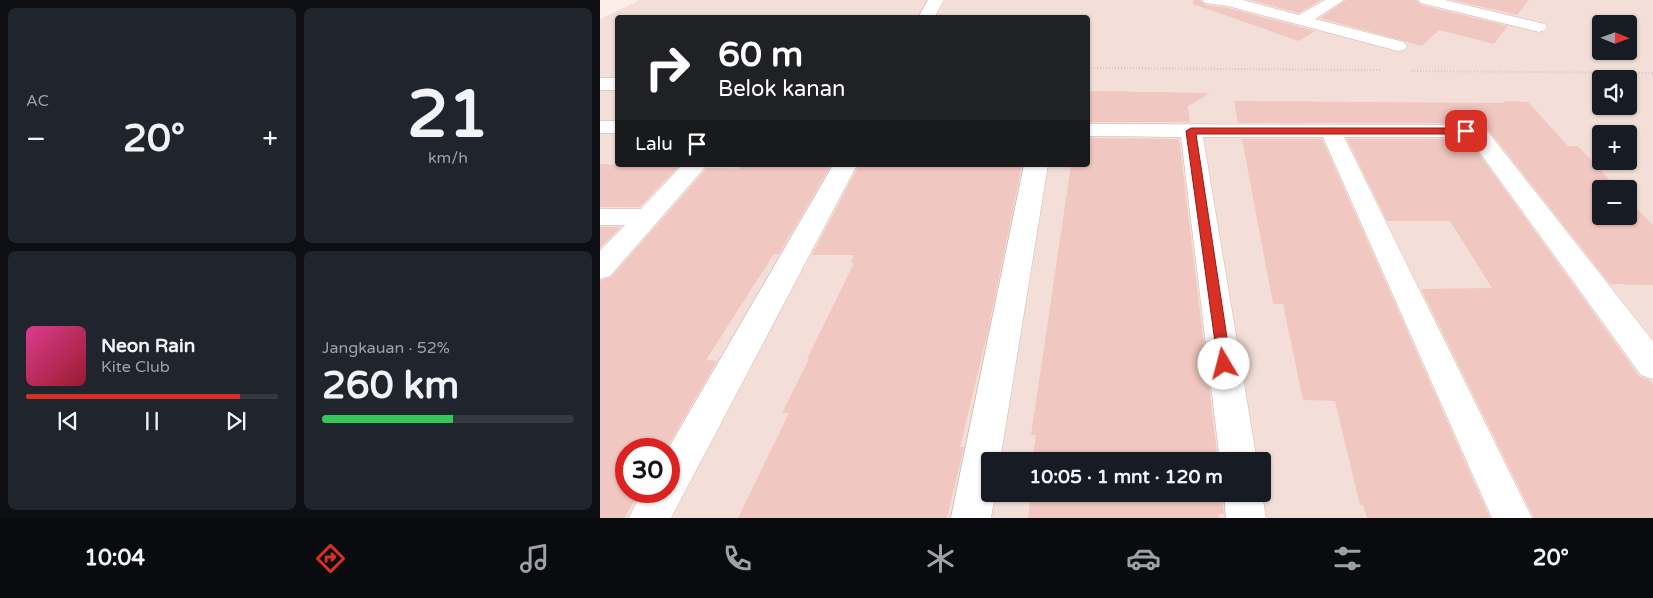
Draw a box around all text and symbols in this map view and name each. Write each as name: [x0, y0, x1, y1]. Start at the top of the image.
north arrow: [1592, 15, 1638, 60]
map controls: [1592, 15, 1637, 225]
text: 60 m: [718, 34, 803, 76]
icon: right: [635, 35, 700, 100]
button: sound: [1592, 70, 1637, 115]
text: 21: [407, 76, 489, 155]
text: Belok kanan: [718, 76, 845, 102]
text: AC: [26, 91, 49, 111]
pin: [1445, 110, 1487, 152]
text: 20°: [123, 116, 185, 162]
icon: arrive: [1452, 117, 1480, 145]
text: −: [26, 122, 46, 156]
text: +: [262, 122, 278, 156]
button: +: [1592, 125, 1637, 170]
icon: arrive: [683, 130, 711, 158]
text: Lalu: [635, 133, 673, 155]
text: km/h: [428, 148, 468, 168]
button: −: [1592, 180, 1637, 225]
text: Neon Rain: [101, 335, 195, 357]
position arrow: [1197, 337, 1249, 389]
text: Jangkauan · 52%: [322, 338, 450, 358]
text: Kite Club: [101, 357, 170, 377]
text: 260 km: [322, 363, 459, 409]
icon: previous: [54, 407, 82, 435]
icon: pause: [138, 407, 166, 435]
icon: next: [222, 407, 250, 435]
speed limit sign: 30: [615, 438, 680, 503]
text: 10:05 · 1 mnt · 120 m: [1029, 466, 1223, 488]
icon: directions: [313, 541, 348, 576]
icon: music: [517, 541, 552, 576]
icon: phone: [720, 541, 755, 576]
icon: climate: [923, 541, 958, 576]
icon: car: [1126, 541, 1161, 576]
icon: filters: [1330, 541, 1365, 576]
text: 10:04: [84, 545, 145, 571]
text: 20°: [1533, 545, 1569, 571]

